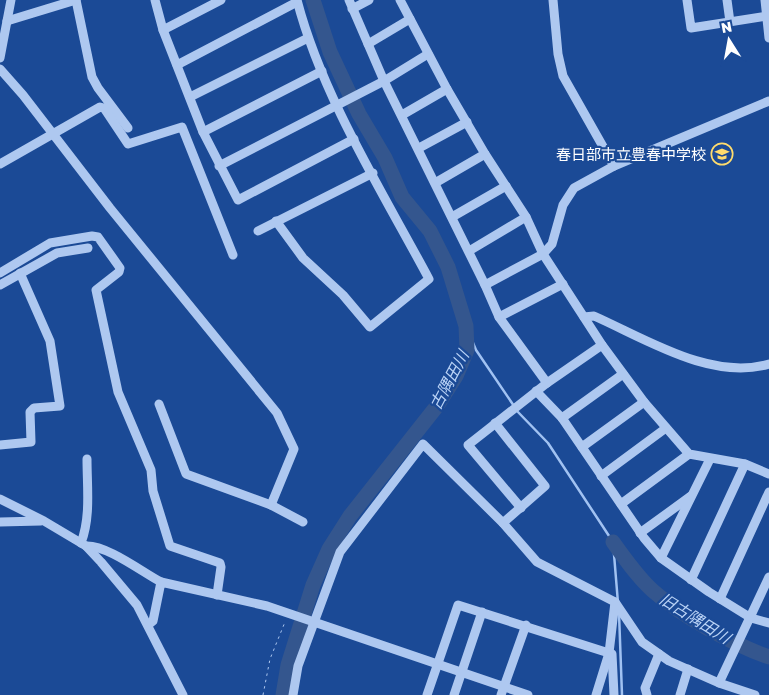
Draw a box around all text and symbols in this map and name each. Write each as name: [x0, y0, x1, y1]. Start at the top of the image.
north arrow: [704, 15, 754, 65]
text: N: [720, 17, 733, 36]
school or university icon: 春日部市立豊春中学校: [710, 142, 734, 166]
place label: 春日部市立豊春中学校: [556, 145, 706, 163]
water label: 古隅田川: [425, 345, 474, 413]
water label: 旧古隅田川: [656, 588, 736, 649]

